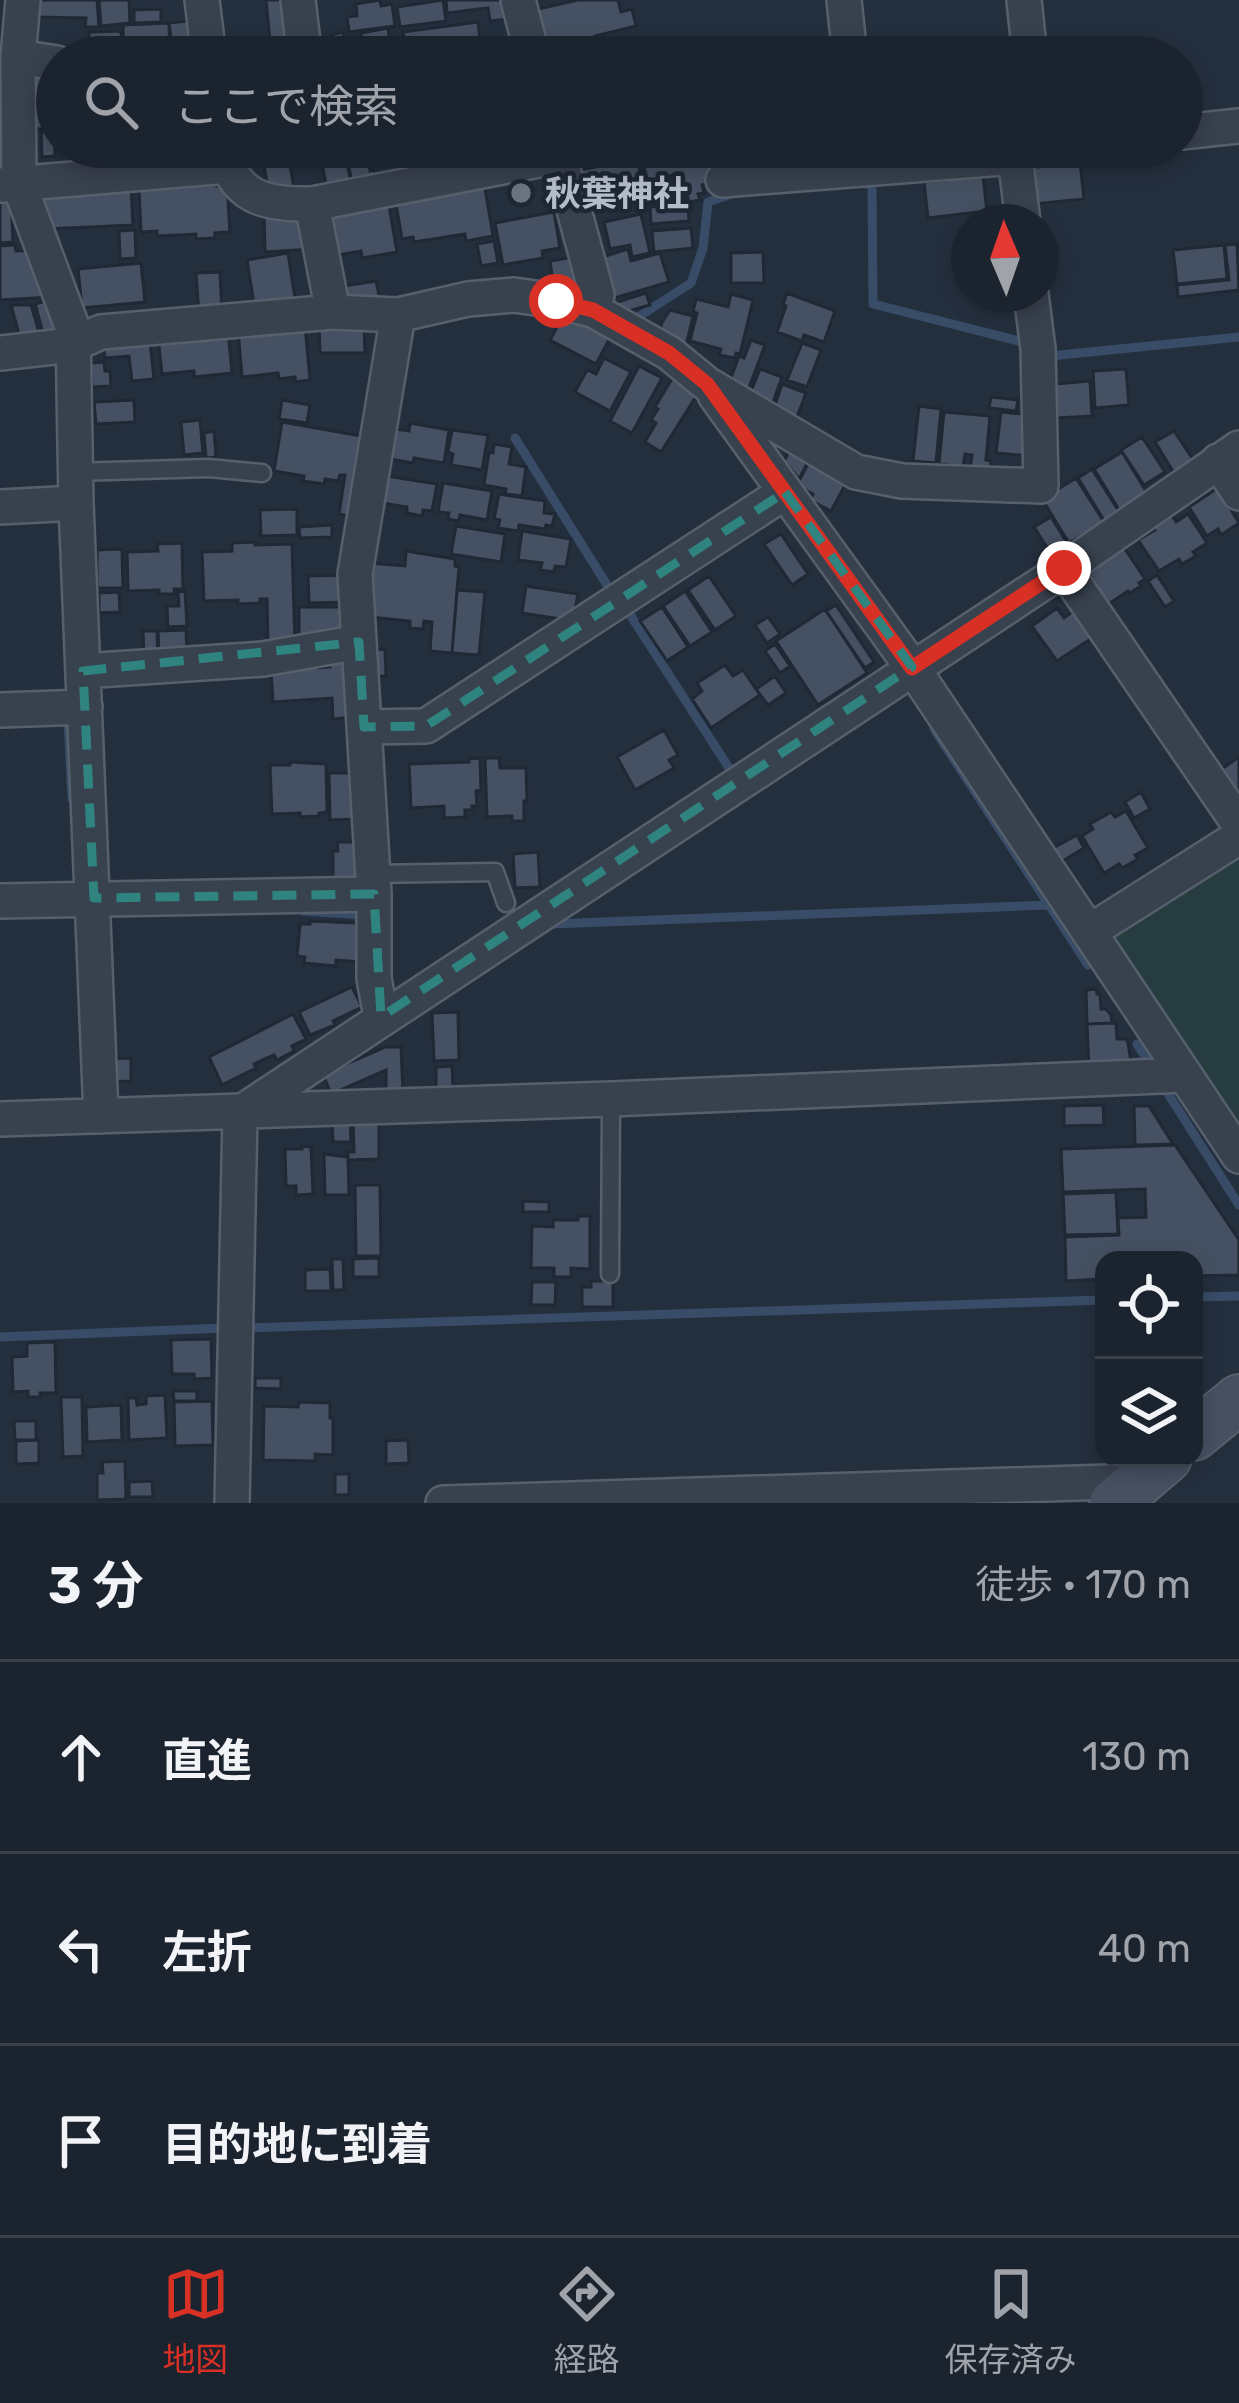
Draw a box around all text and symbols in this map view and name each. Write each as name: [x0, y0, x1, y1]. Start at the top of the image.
search box: [36, 36, 1203, 168]
icon: search: [78, 69, 144, 135]
text: ここで検索: [174, 80, 399, 133]
place label: 秋葉神社: [545, 172, 689, 215]
marker: 秋葉神社: [508, 180, 534, 206]
north arrow: [951, 204, 1059, 312]
route start: [529, 274, 583, 328]
route end: [1037, 541, 1091, 595]
map controls: [1095, 1251, 1203, 1467]
button: locate: [1095, 1251, 1203, 1359]
button: layers: [1095, 1359, 1203, 1467]
text: 3 分: [48, 1555, 143, 1616]
text: 徒歩 · 170 m: [975, 1562, 1191, 1608]
icon: ahead: [48, 1724, 114, 1790]
text: 直進: [162, 1734, 252, 1787]
text: 130 m: [1082, 1734, 1191, 1780]
icon: left: [48, 1916, 114, 1982]
text: 左折: [162, 1926, 252, 1979]
text: 40 m: [1098, 1926, 1191, 1972]
icon: arrive: [48, 2108, 114, 2174]
text: 目的地に到着: [162, 2118, 432, 2171]
tab: 地図: [163, 2261, 229, 2381]
tab: 経路: [554, 2261, 620, 2381]
tab: 保存済み: [945, 2261, 1077, 2381]

